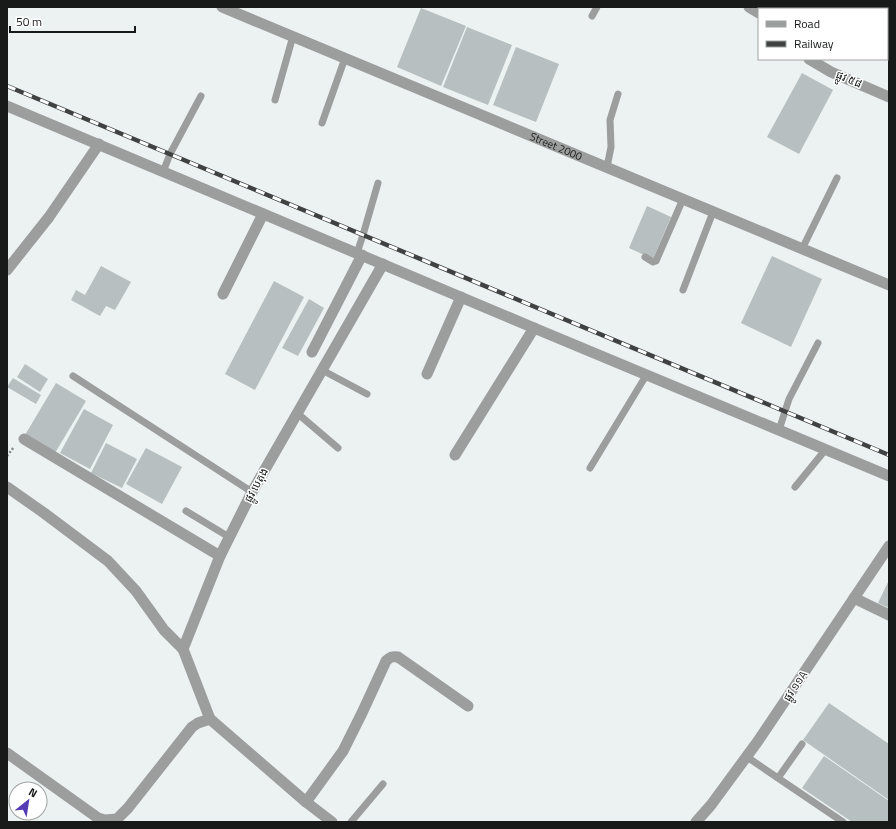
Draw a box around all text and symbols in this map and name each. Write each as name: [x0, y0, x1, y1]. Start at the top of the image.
scale bar: [10, 8, 135, 34]
legend: [758, 8, 888, 60]
text: 50 m: [16, 12, 42, 31]
text: Road: [794, 14, 820, 33]
text: Railway: [794, 34, 834, 53]
street label: ផ្លូវ ៥៨: [833, 66, 865, 94]
street label: Street 2000: [527, 128, 585, 164]
street label: ផ្លូវ បេតុង: [240, 465, 274, 506]
street label: ផ្លូវ ១១A: [779, 667, 813, 706]
north arrow: [8, 781, 48, 821]
text: N: [26, 784, 40, 801]

